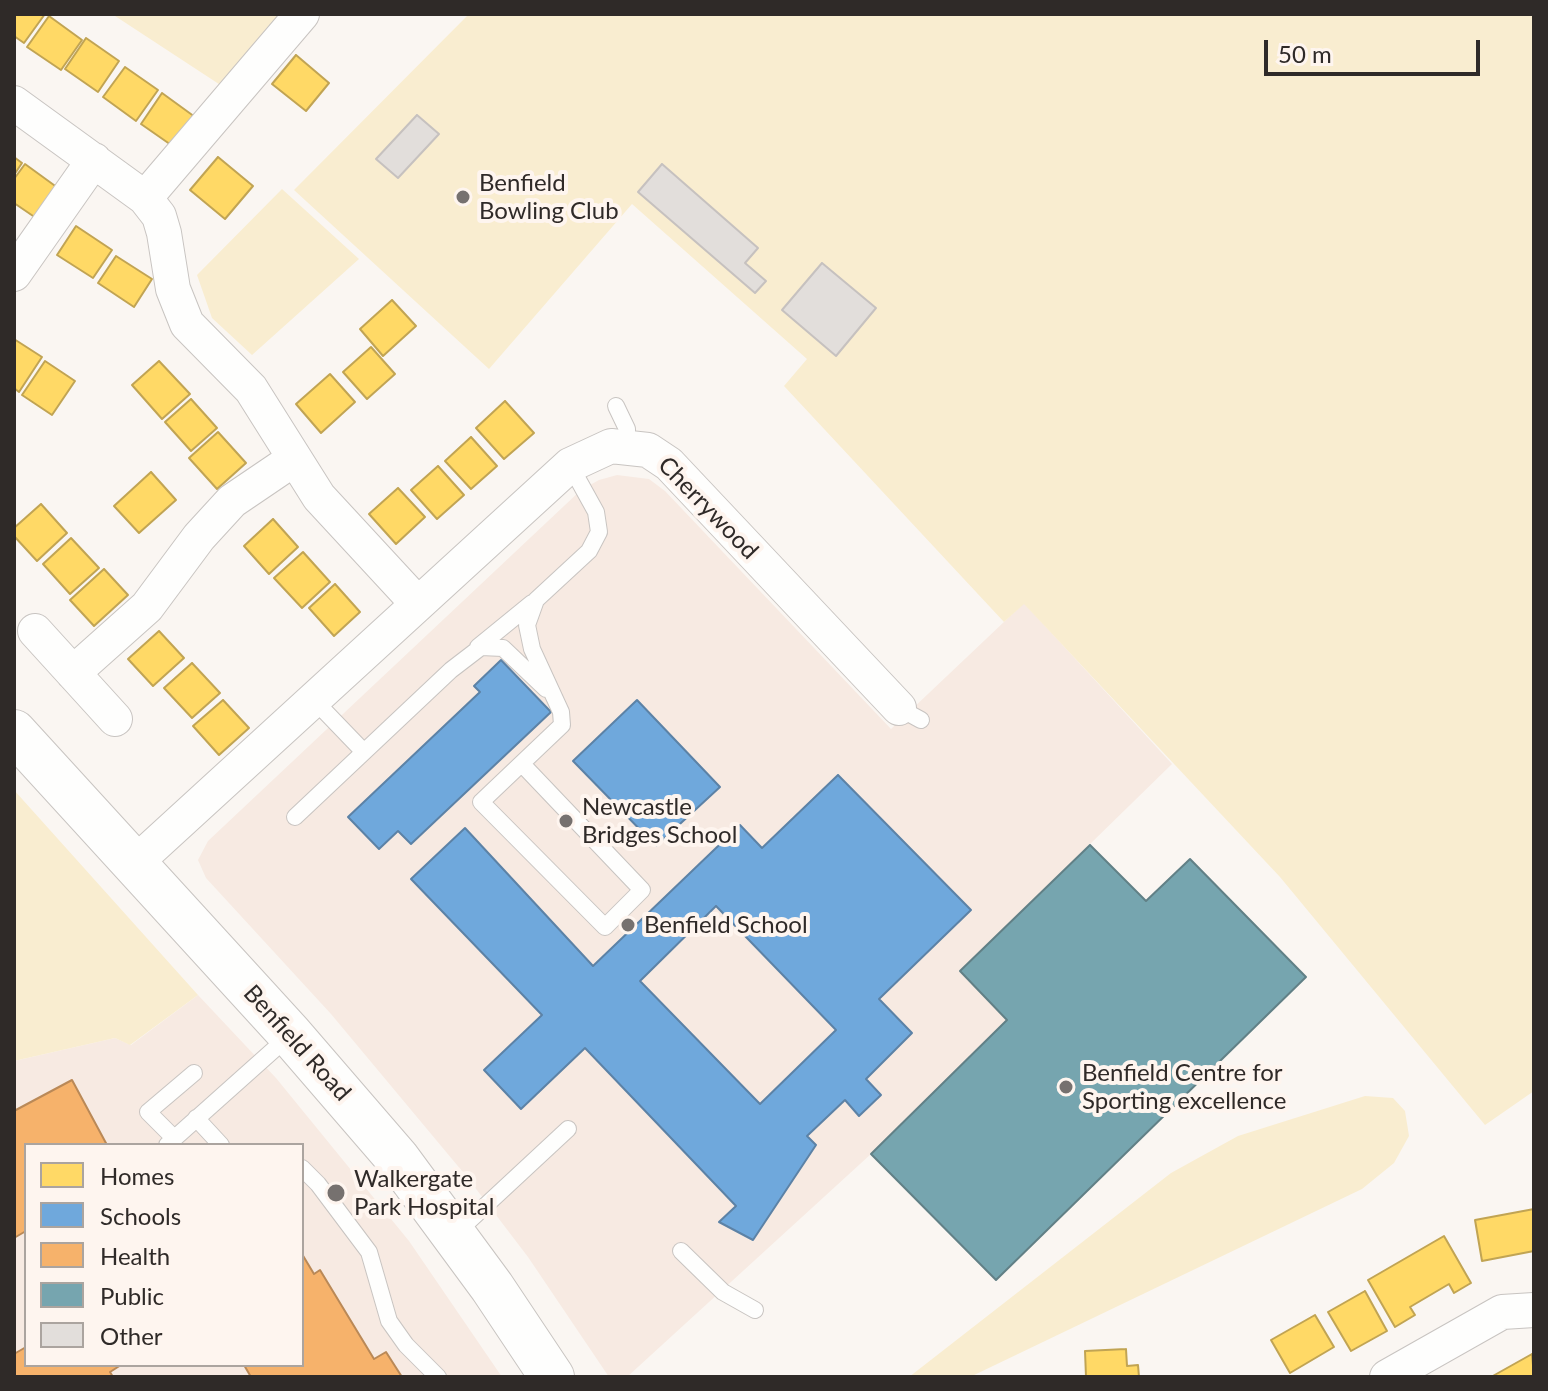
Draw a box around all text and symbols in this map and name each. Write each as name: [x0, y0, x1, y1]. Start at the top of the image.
scale bar: [1268, 24, 1484, 74]
text: 50 m: [1278, 39, 1332, 68]
place label: Benfield Bowling Club: [479, 169, 619, 225]
marker: Benfield Bowling Club: [454, 188, 472, 206]
street label: Cherrywood: [652, 451, 764, 565]
place label: Newcastle Bridges School: [582, 793, 737, 849]
marker: Newcastle Bridges School: [557, 812, 575, 830]
place label: Benfield School: [644, 911, 808, 939]
marker: Benfield School: [619, 916, 637, 934]
street label: Benfield Road: [237, 979, 357, 1107]
place label: Benfield Centre for Sporting excellence: [1082, 1059, 1287, 1115]
marker: Benfield Centre for Sporting excellence: [1057, 1078, 1075, 1096]
legend: [24, 1143, 304, 1367]
text: Homes: [100, 1161, 174, 1190]
place label: Walkergate Park Hospital: [354, 1165, 494, 1221]
marker: Walkergate Park Hospital: [325, 1182, 347, 1204]
text: Schools: [100, 1201, 181, 1230]
text: Health: [100, 1241, 170, 1270]
text: Public: [100, 1281, 164, 1310]
text: Other: [100, 1321, 163, 1350]

